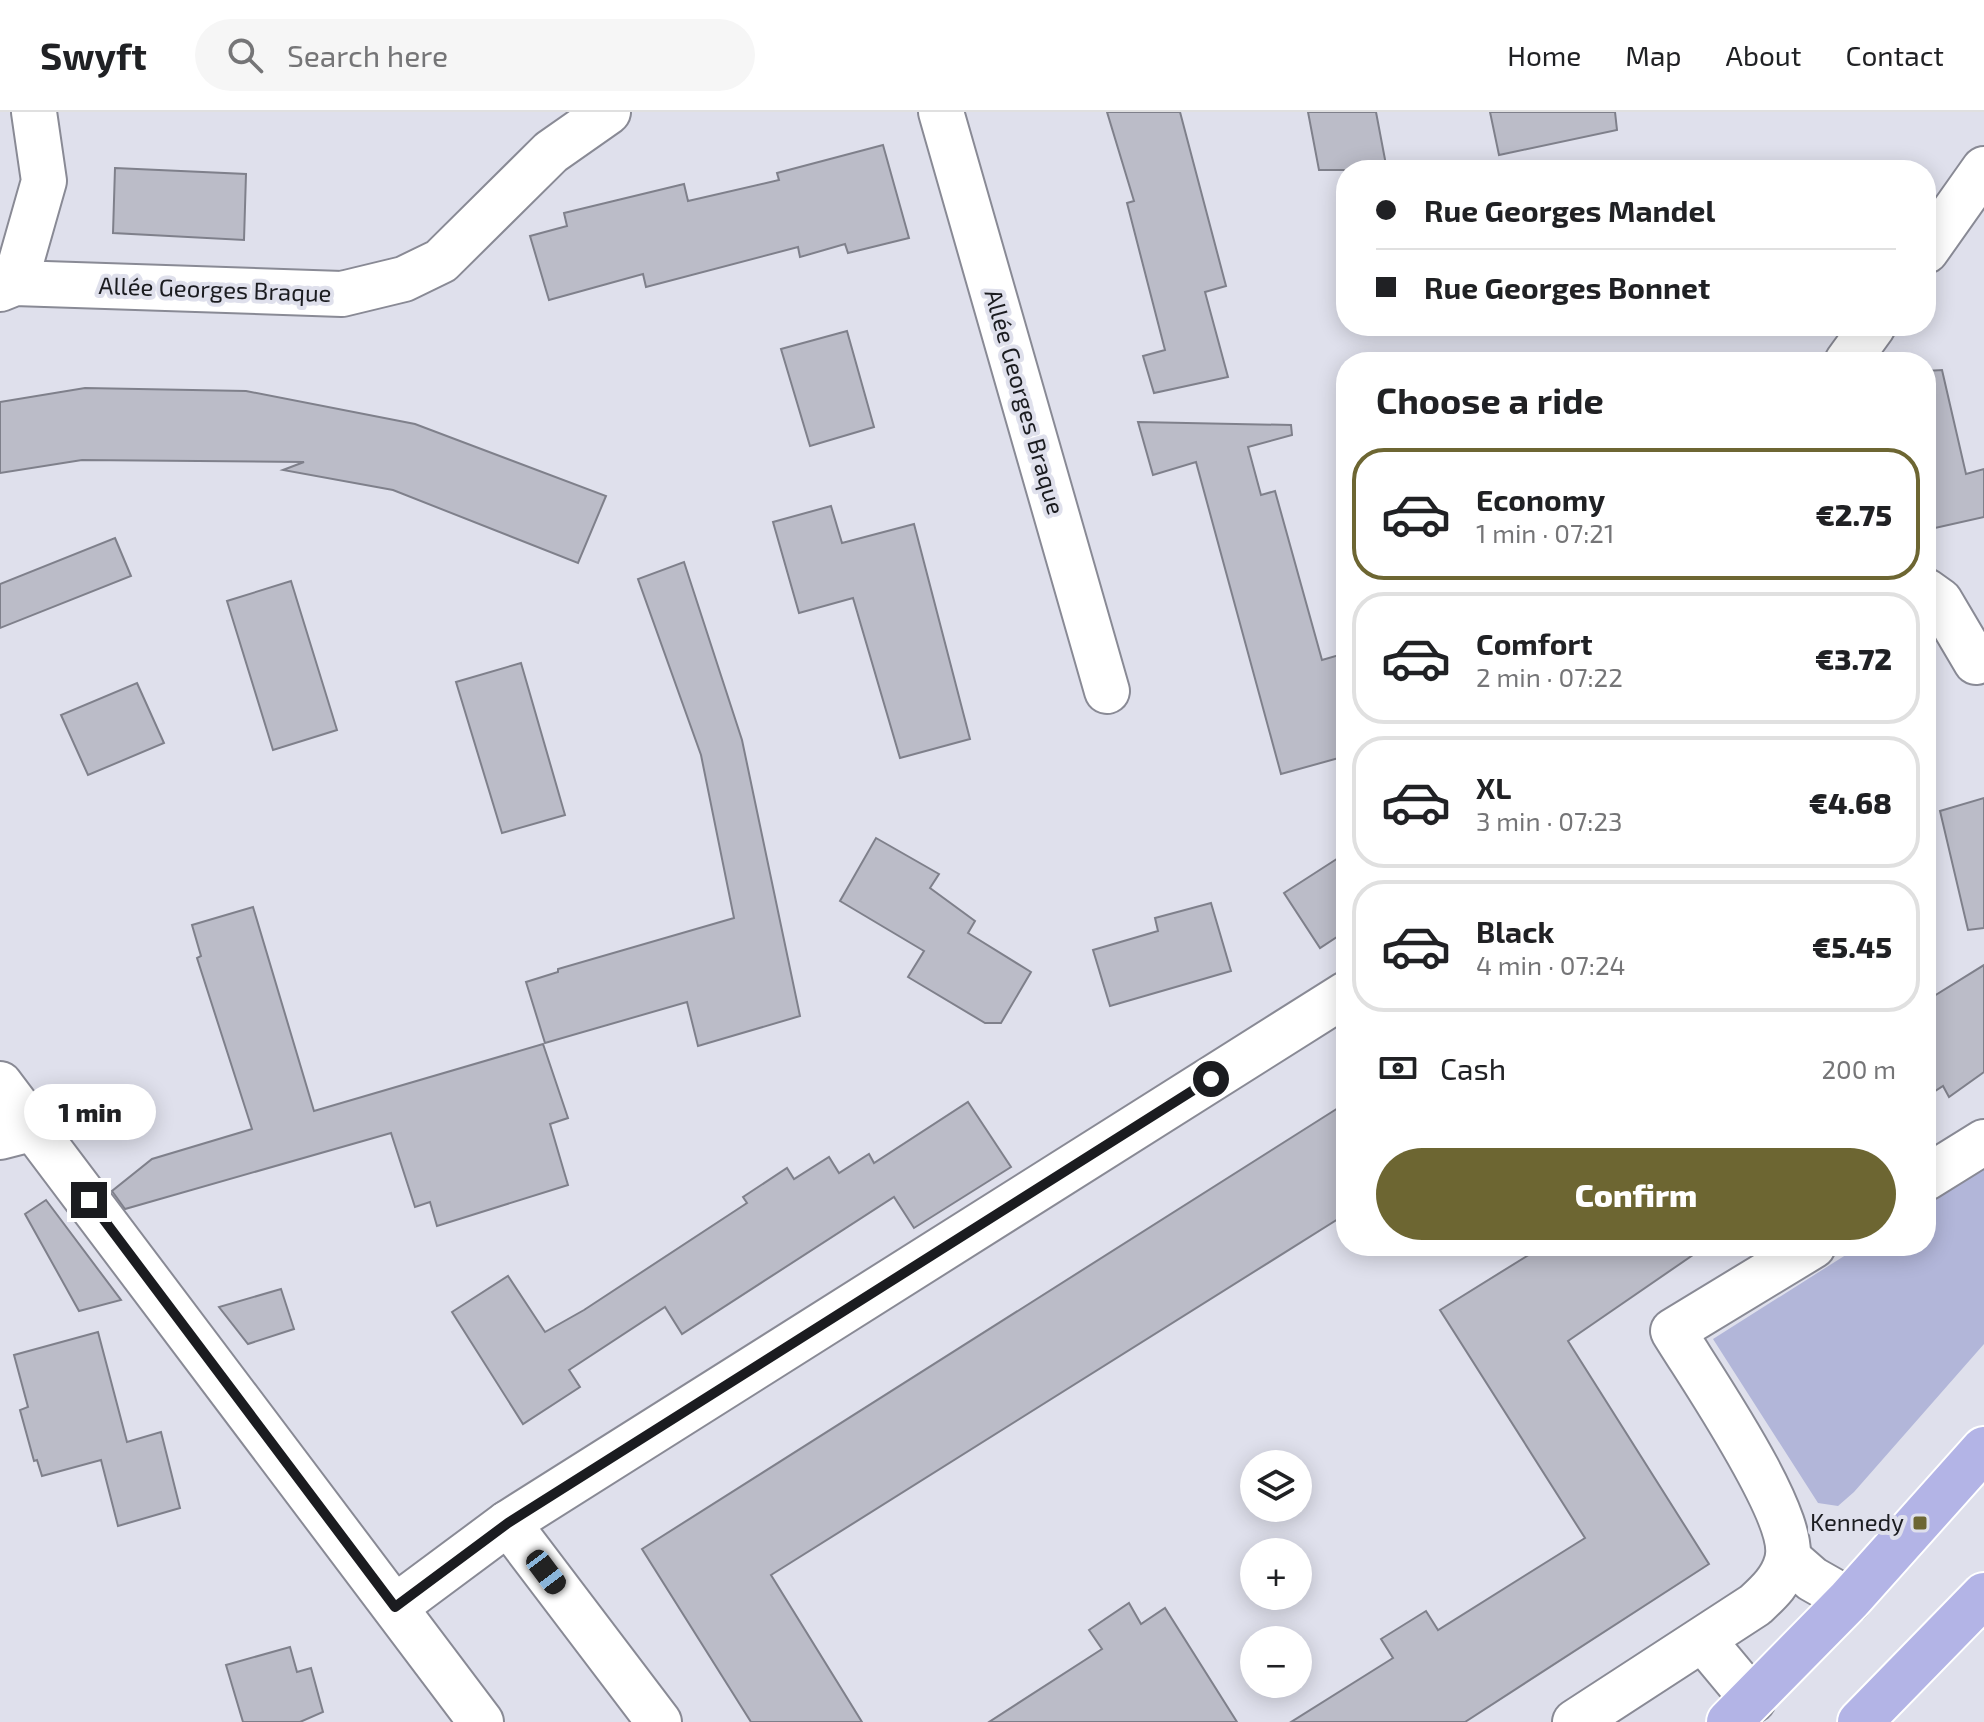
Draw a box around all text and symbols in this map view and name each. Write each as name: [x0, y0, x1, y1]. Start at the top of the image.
search box: [195, 19, 755, 91]
text: Swyft: [40, 32, 147, 78]
icon: search: [223, 33, 267, 77]
text: Search here: [287, 37, 448, 73]
text: Home: [1507, 38, 1581, 72]
text: Map: [1625, 38, 1682, 72]
text: About: [1726, 38, 1801, 72]
text: Contact: [1845, 38, 1944, 72]
text: Rue Georges Mandel: [1424, 192, 1715, 228]
text: Rue Georges Bonnet: [1424, 269, 1710, 305]
street label: Allée Georges Braque: [98, 270, 332, 307]
street label: Allée Georges Braque: [979, 286, 1072, 518]
text: Choose a ride: [1376, 378, 1604, 421]
icon: car: [1380, 478, 1452, 550]
text: Economy: [1476, 481, 1605, 517]
text: €2.75: [1815, 496, 1892, 532]
text: 1 min · 07:21: [1476, 517, 1614, 548]
icon: car: [1380, 622, 1452, 694]
text: Comfort: [1476, 625, 1593, 661]
text: €3.72: [1815, 640, 1892, 676]
text: 2 min · 07:22: [1476, 661, 1623, 692]
icon: car: [1380, 766, 1452, 838]
text: XL: [1476, 769, 1511, 805]
text: €4.68: [1809, 784, 1892, 820]
text: 3 min · 07:23: [1476, 805, 1623, 836]
icon: car: [1380, 910, 1452, 982]
text: Black: [1476, 913, 1554, 949]
text: €5.45: [1812, 928, 1892, 964]
text: 4 min · 07:24: [1476, 949, 1626, 980]
icon: cash: [1376, 1046, 1420, 1090]
text: Cash: [1440, 1050, 1506, 1086]
text: 200 m: [1821, 1053, 1896, 1084]
route start: [1193, 1061, 1229, 1097]
callout: 1 min: [23, 1084, 155, 1140]
text: 1 min: [58, 1096, 122, 1127]
button: Confirm: [1376, 1148, 1896, 1240]
route end: [71, 1182, 107, 1218]
map controls: [1240, 1450, 1312, 1698]
button: layers: [1240, 1450, 1312, 1522]
place label: Kennedy: [1810, 1507, 1904, 1536]
marker: Kennedy: [1911, 1514, 1929, 1532]
button: +: [1240, 1538, 1312, 1610]
car: [522, 1546, 570, 1598]
button: −: [1240, 1626, 1312, 1698]

